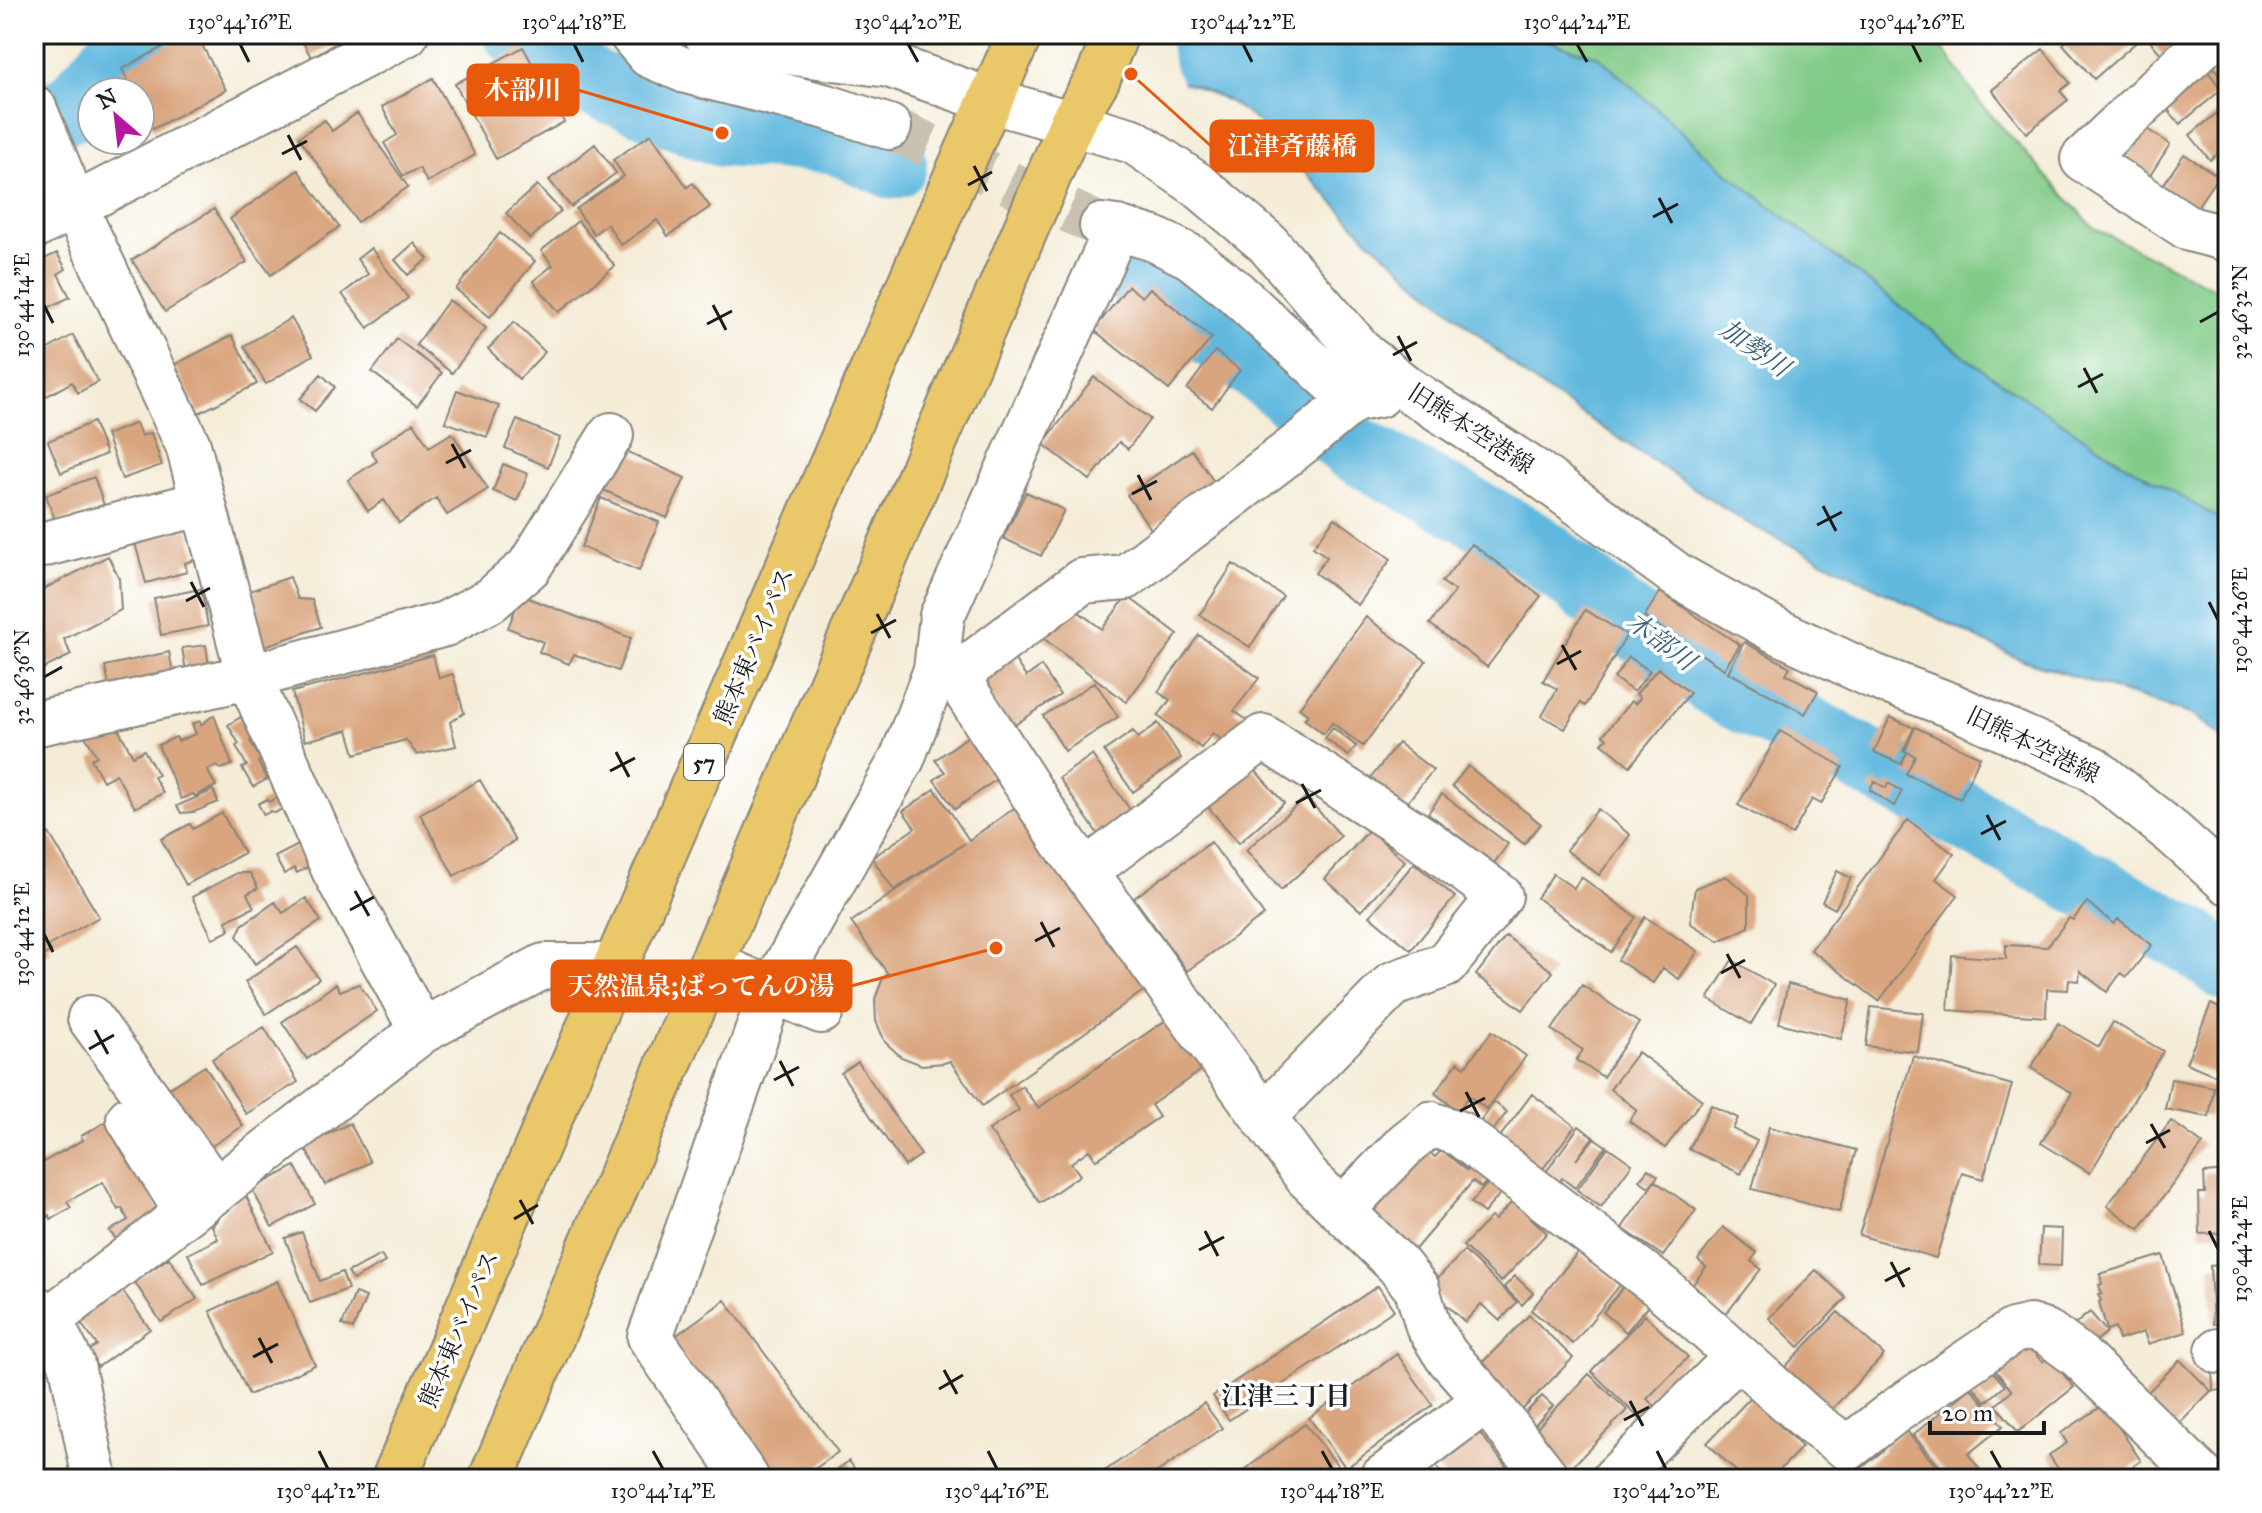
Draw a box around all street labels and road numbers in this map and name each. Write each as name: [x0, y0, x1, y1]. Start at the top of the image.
street label: 旧熊本空港線: [1402, 377, 1540, 481]
street label: 熊本東バイパス: [707, 563, 801, 729]
street label: 旧熊本空港線: [1962, 700, 2104, 790]
road number: 57: [684, 744, 724, 780]
street label: 熊本東バイパス: [412, 1246, 506, 1412]

